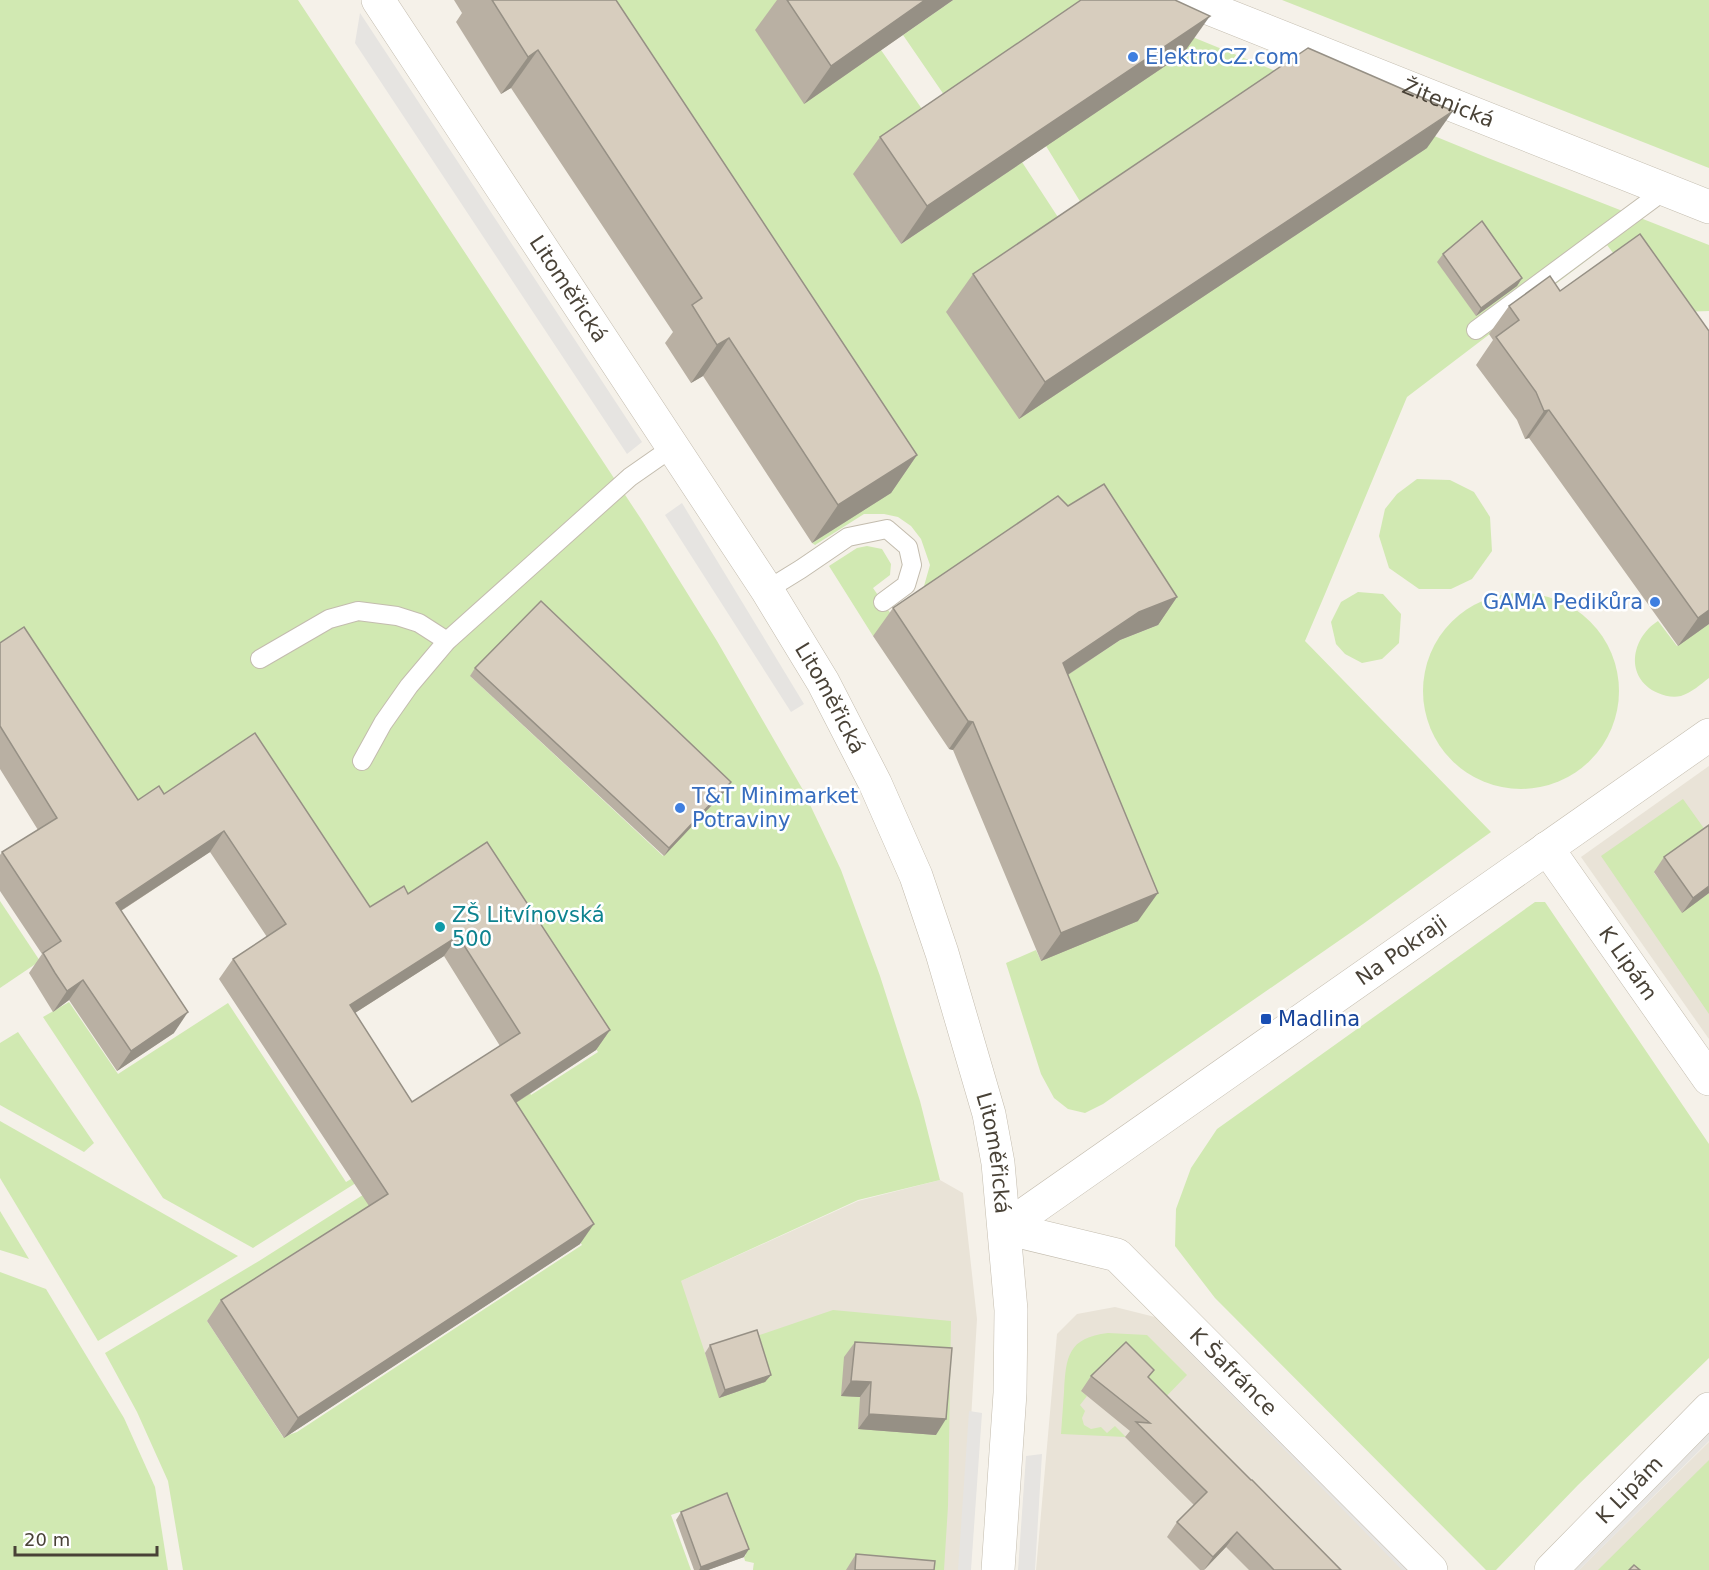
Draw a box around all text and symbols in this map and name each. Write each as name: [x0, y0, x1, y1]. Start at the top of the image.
place label: ElektroCZ.com: [1145, 45, 1299, 69]
marker: ElektroCZ.com: [1126, 50, 1140, 64]
street label: Žitenická: [1399, 73, 1498, 132]
street label: Litoměřická: [525, 231, 612, 347]
place label: GAMA Pedikůra: [1483, 590, 1643, 614]
marker: GAMA Pedikůra: [1648, 595, 1662, 609]
street label: Litoměřická: [790, 638, 870, 758]
place label: T&T Minimarket Potraviny: [691, 784, 858, 832]
marker: T&T Minimarket Potraviny: [673, 801, 687, 815]
place label: ZŠ Litvínovská 500: [452, 902, 605, 951]
street label: Na Pokraji: [1351, 910, 1452, 990]
marker: ZŠ Litvínovská 500: [433, 920, 447, 934]
street label: K Lipám: [1594, 922, 1662, 1005]
place label: Madlina: [1278, 1007, 1360, 1031]
marker: Madlina: [1259, 1012, 1273, 1026]
street label: Litoměřická: [971, 1090, 1014, 1215]
street label: K Šafránce: [1185, 1323, 1282, 1420]
street label: K Lipám: [1591, 1451, 1668, 1529]
scale bar: [15, 1519, 158, 1557]
text: 20 m: [24, 1529, 70, 1550]

